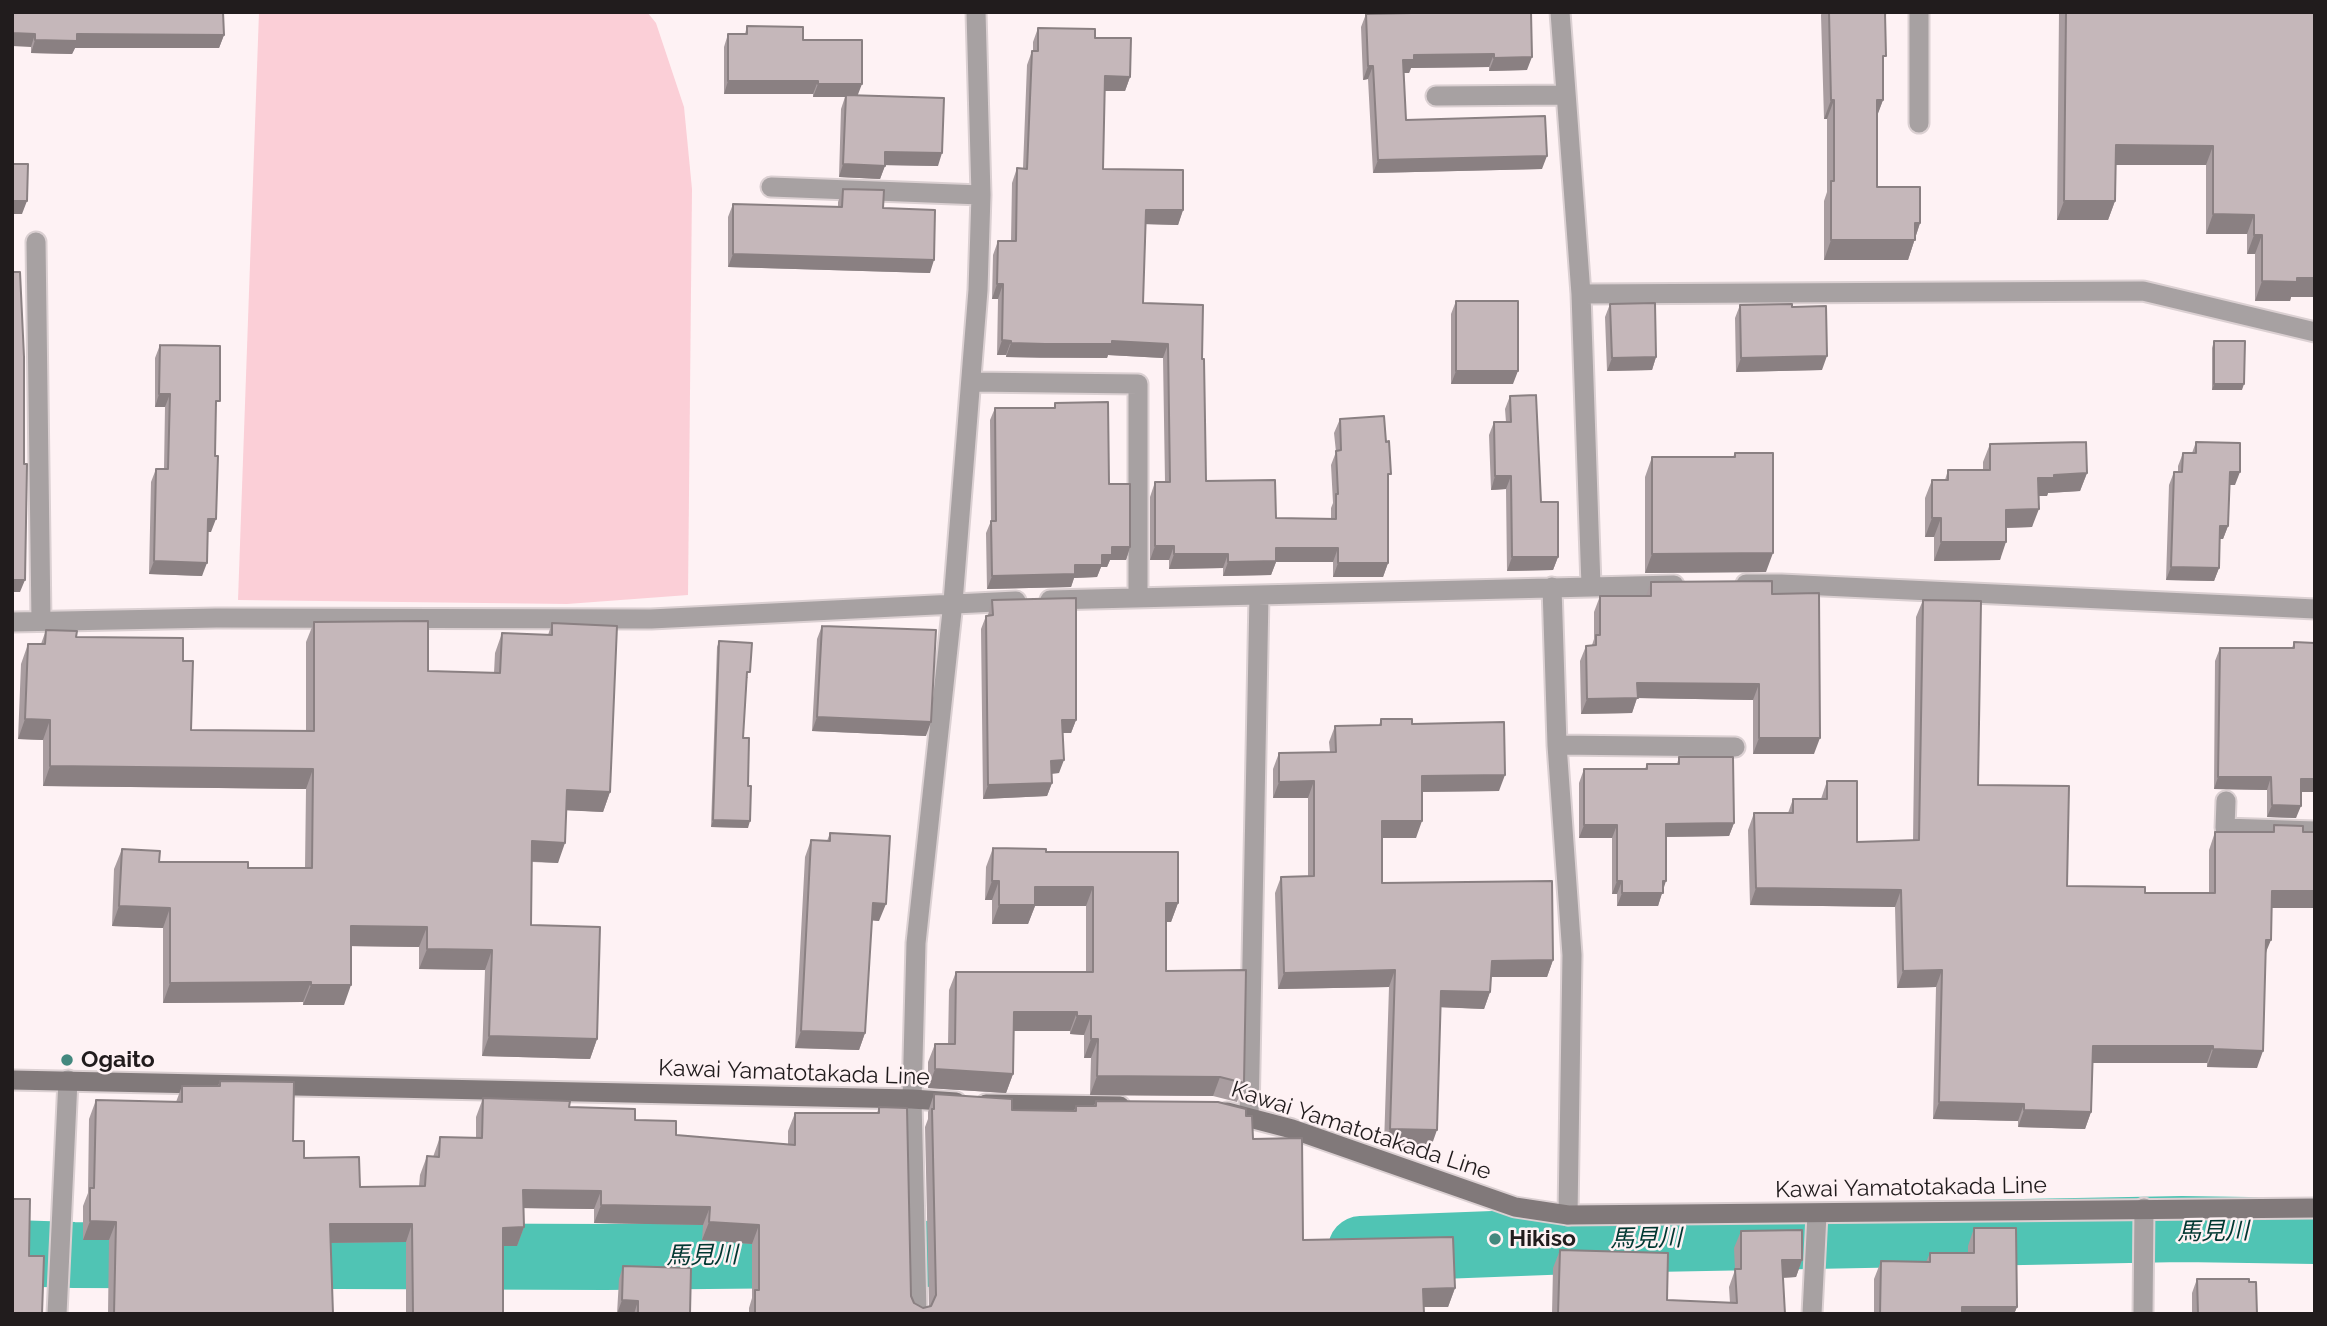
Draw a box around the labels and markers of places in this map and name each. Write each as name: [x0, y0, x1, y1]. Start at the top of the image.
place label: Ogaito: [81, 1046, 155, 1074]
marker: Ogaito: [59, 1052, 75, 1068]
place label: Hikiso: [1509, 1225, 1576, 1253]
marker: Hikiso: [1487, 1231, 1503, 1247]

